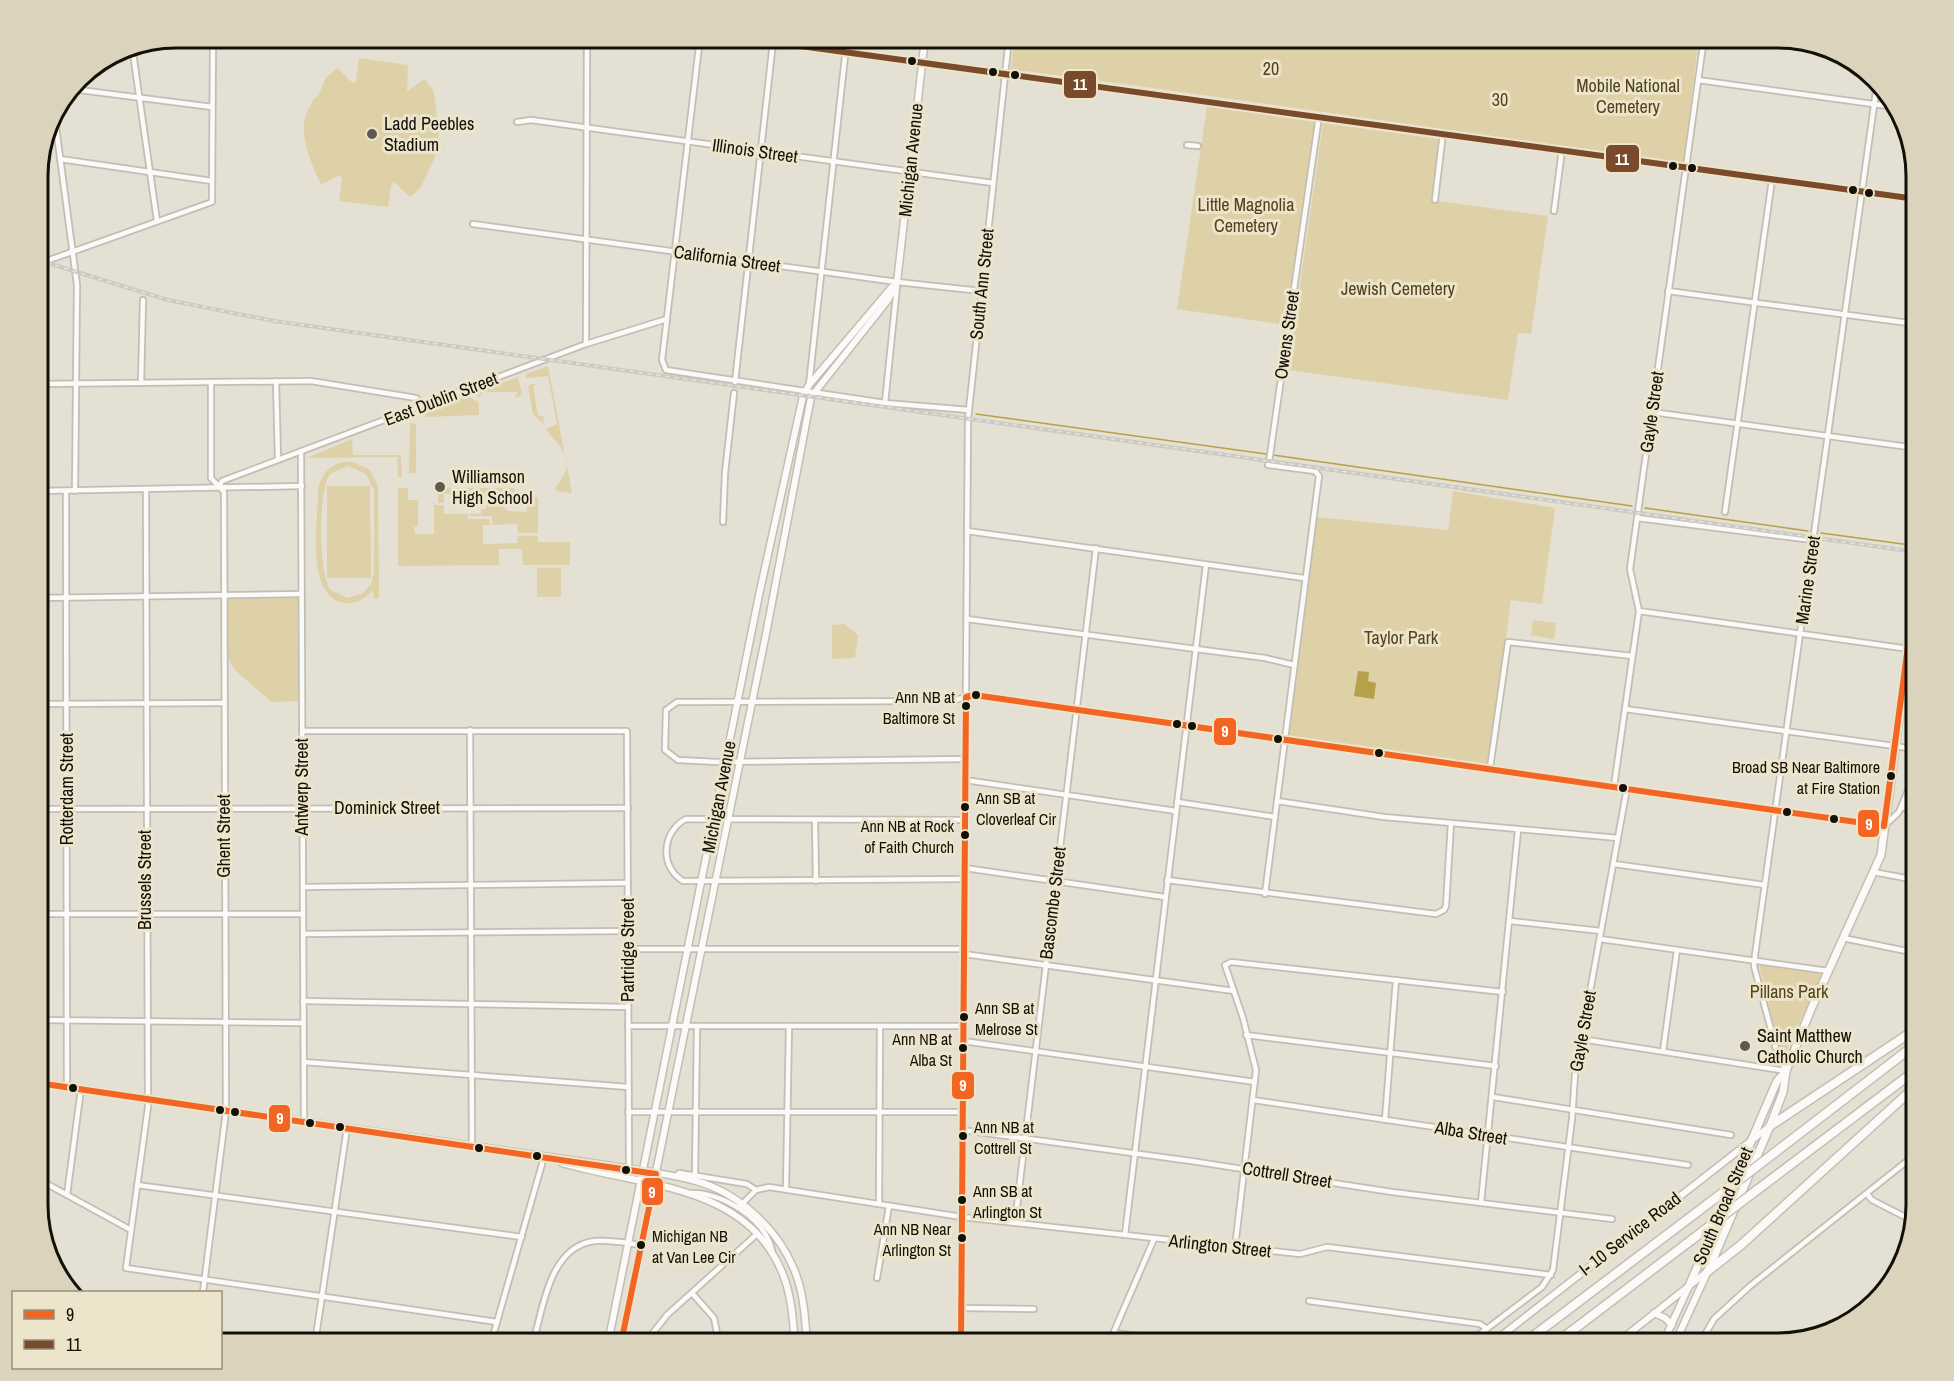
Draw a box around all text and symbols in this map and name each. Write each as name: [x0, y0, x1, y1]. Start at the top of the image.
unlabelled marker: [906, 55, 918, 67]
park label: 20: [1263, 56, 1279, 81]
unlabelled marker: [987, 66, 999, 78]
unlabelled marker: [1009, 69, 1021, 81]
line badge: 11: [1063, 70, 1097, 99]
text: 11: [1073, 73, 1088, 95]
park label: Mobile National Cemetery: [1576, 73, 1680, 119]
park label: 30: [1492, 87, 1508, 112]
street label: Michigan Avenue: [892, 102, 929, 218]
place label: Ladd Peebles Stadium: [384, 111, 474, 157]
marker: Ladd Peebles Stadium: [365, 127, 379, 141]
street label: Illinois Street: [711, 132, 799, 169]
line badge: 11: [1605, 144, 1640, 173]
text: 11: [1615, 148, 1630, 170]
unlabelled marker: [1667, 160, 1679, 172]
unlabelled marker: [1686, 162, 1698, 174]
unlabelled marker: [1847, 184, 1859, 196]
unlabelled marker: [1863, 187, 1875, 199]
park label: Little Magnolia Cemetery: [1198, 192, 1294, 238]
street label: South Ann Street: [963, 227, 1000, 341]
street label: California Street: [672, 239, 782, 278]
park label: Jewish Cemetery: [1341, 276, 1456, 301]
street label: Owens Street: [1268, 289, 1305, 381]
street label: East Dublin Street: [380, 365, 501, 432]
street label: Gayle Street: [1633, 370, 1670, 454]
place label: Williamson High School: [452, 464, 532, 510]
marker: Williamson High School: [433, 480, 447, 494]
street label: Marine Street: [1789, 534, 1826, 626]
park label: Taylor Park: [1364, 625, 1439, 650]
place label: Ann NB at Baltimore St: [883, 686, 955, 729]
unlabelled marker: [970, 689, 982, 701]
marker: Ann NB at Baltimore St: [960, 700, 972, 712]
line badge: 9: [1213, 717, 1237, 746]
unlabelled marker: [1171, 718, 1183, 730]
unlabelled marker: [1186, 720, 1198, 732]
text: 9: [1221, 720, 1229, 742]
street label: Rotterdam Street: [54, 733, 79, 845]
unlabelled marker: [1272, 733, 1284, 745]
street label: Antwerp Street: [289, 738, 314, 837]
street label: Michigan Avenue: [695, 739, 742, 855]
unlabelled marker: [1373, 747, 1385, 759]
place label: Broad SB Near Baltimore at Fire Station: [1732, 756, 1880, 799]
marker: Broad SB Near Baltimore at Fire Station: [1885, 770, 1897, 782]
unlabelled marker: [1617, 782, 1629, 794]
place label: Ann SB at Cloverleaf Cir: [975, 787, 1057, 830]
street label: Ghent Street: [211, 794, 236, 878]
street label: Dominick Street: [334, 795, 440, 820]
marker: Ann SB at Cloverleaf Cir: [959, 801, 971, 813]
unlabelled marker: [1781, 806, 1793, 818]
line badge: 9: [1857, 809, 1880, 838]
unlabelled marker: [1828, 813, 1840, 825]
text: 9: [1865, 813, 1873, 835]
place label: Ann NB at Rock of Faith Church: [860, 815, 954, 858]
marker: Ann NB at Rock of Faith Church: [959, 829, 971, 841]
street label: Brussels Street: [132, 830, 157, 930]
street label: Bascombe Street: [1033, 845, 1072, 961]
street label: Partridge Street: [615, 898, 640, 1002]
park label: Pillans Park: [1750, 979, 1829, 1004]
street label: Gayle Street: [1563, 988, 1602, 1073]
place label: Ann SB at Melrose St: [974, 997, 1038, 1040]
marker: Ann SB at Melrose St: [958, 1011, 970, 1023]
place label: Saint Matthew Catholic Church: [1757, 1023, 1863, 1069]
place label: Ann NB at Alba St: [891, 1028, 952, 1071]
marker: Saint Matthew Catholic Church: [1738, 1039, 1752, 1053]
marker: Ann NB at Alba St: [957, 1042, 969, 1054]
line badge: 9: [951, 1071, 975, 1100]
text: 9: [959, 1074, 967, 1096]
unlabelled marker: [67, 1082, 79, 1094]
unlabelled marker: [214, 1104, 226, 1116]
line badge: 9: [268, 1104, 291, 1133]
unlabelled marker: [229, 1106, 241, 1118]
text: 9: [276, 1107, 284, 1129]
street label: Alba Street: [1432, 1114, 1509, 1151]
place label: Ann NB at Cottrell St: [973, 1116, 1034, 1159]
unlabelled marker: [304, 1117, 316, 1129]
unlabelled marker: [334, 1121, 346, 1133]
marker: Ann NB at Cottrell St: [957, 1130, 969, 1142]
unlabelled marker: [473, 1142, 485, 1154]
street label: South Broad Street: [1687, 1143, 1759, 1268]
unlabelled marker: [531, 1150, 543, 1162]
street label: Cottrell Street: [1241, 1155, 1334, 1194]
unlabelled marker: [620, 1164, 632, 1176]
line badge: 9: [641, 1177, 664, 1206]
place label: Ann SB at Arlington St: [972, 1180, 1042, 1223]
text: 9: [648, 1181, 656, 1203]
street label: I- 10 Service Road: [1574, 1186, 1686, 1281]
marker: Ann SB at Arlington St: [956, 1194, 968, 1206]
place label: Ann NB Near Arlington St: [873, 1218, 952, 1261]
place label: Michigan NB at Van Lee Cir: [652, 1225, 736, 1268]
street label: Arlington Street: [1167, 1228, 1272, 1263]
marker: Ann NB Near Arlington St: [956, 1232, 968, 1244]
marker: Michigan NB at Van Lee Cir: [635, 1239, 647, 1251]
legend: [12, 1291, 222, 1369]
text: 9: [66, 1302, 74, 1327]
text: 11: [66, 1332, 82, 1357]

